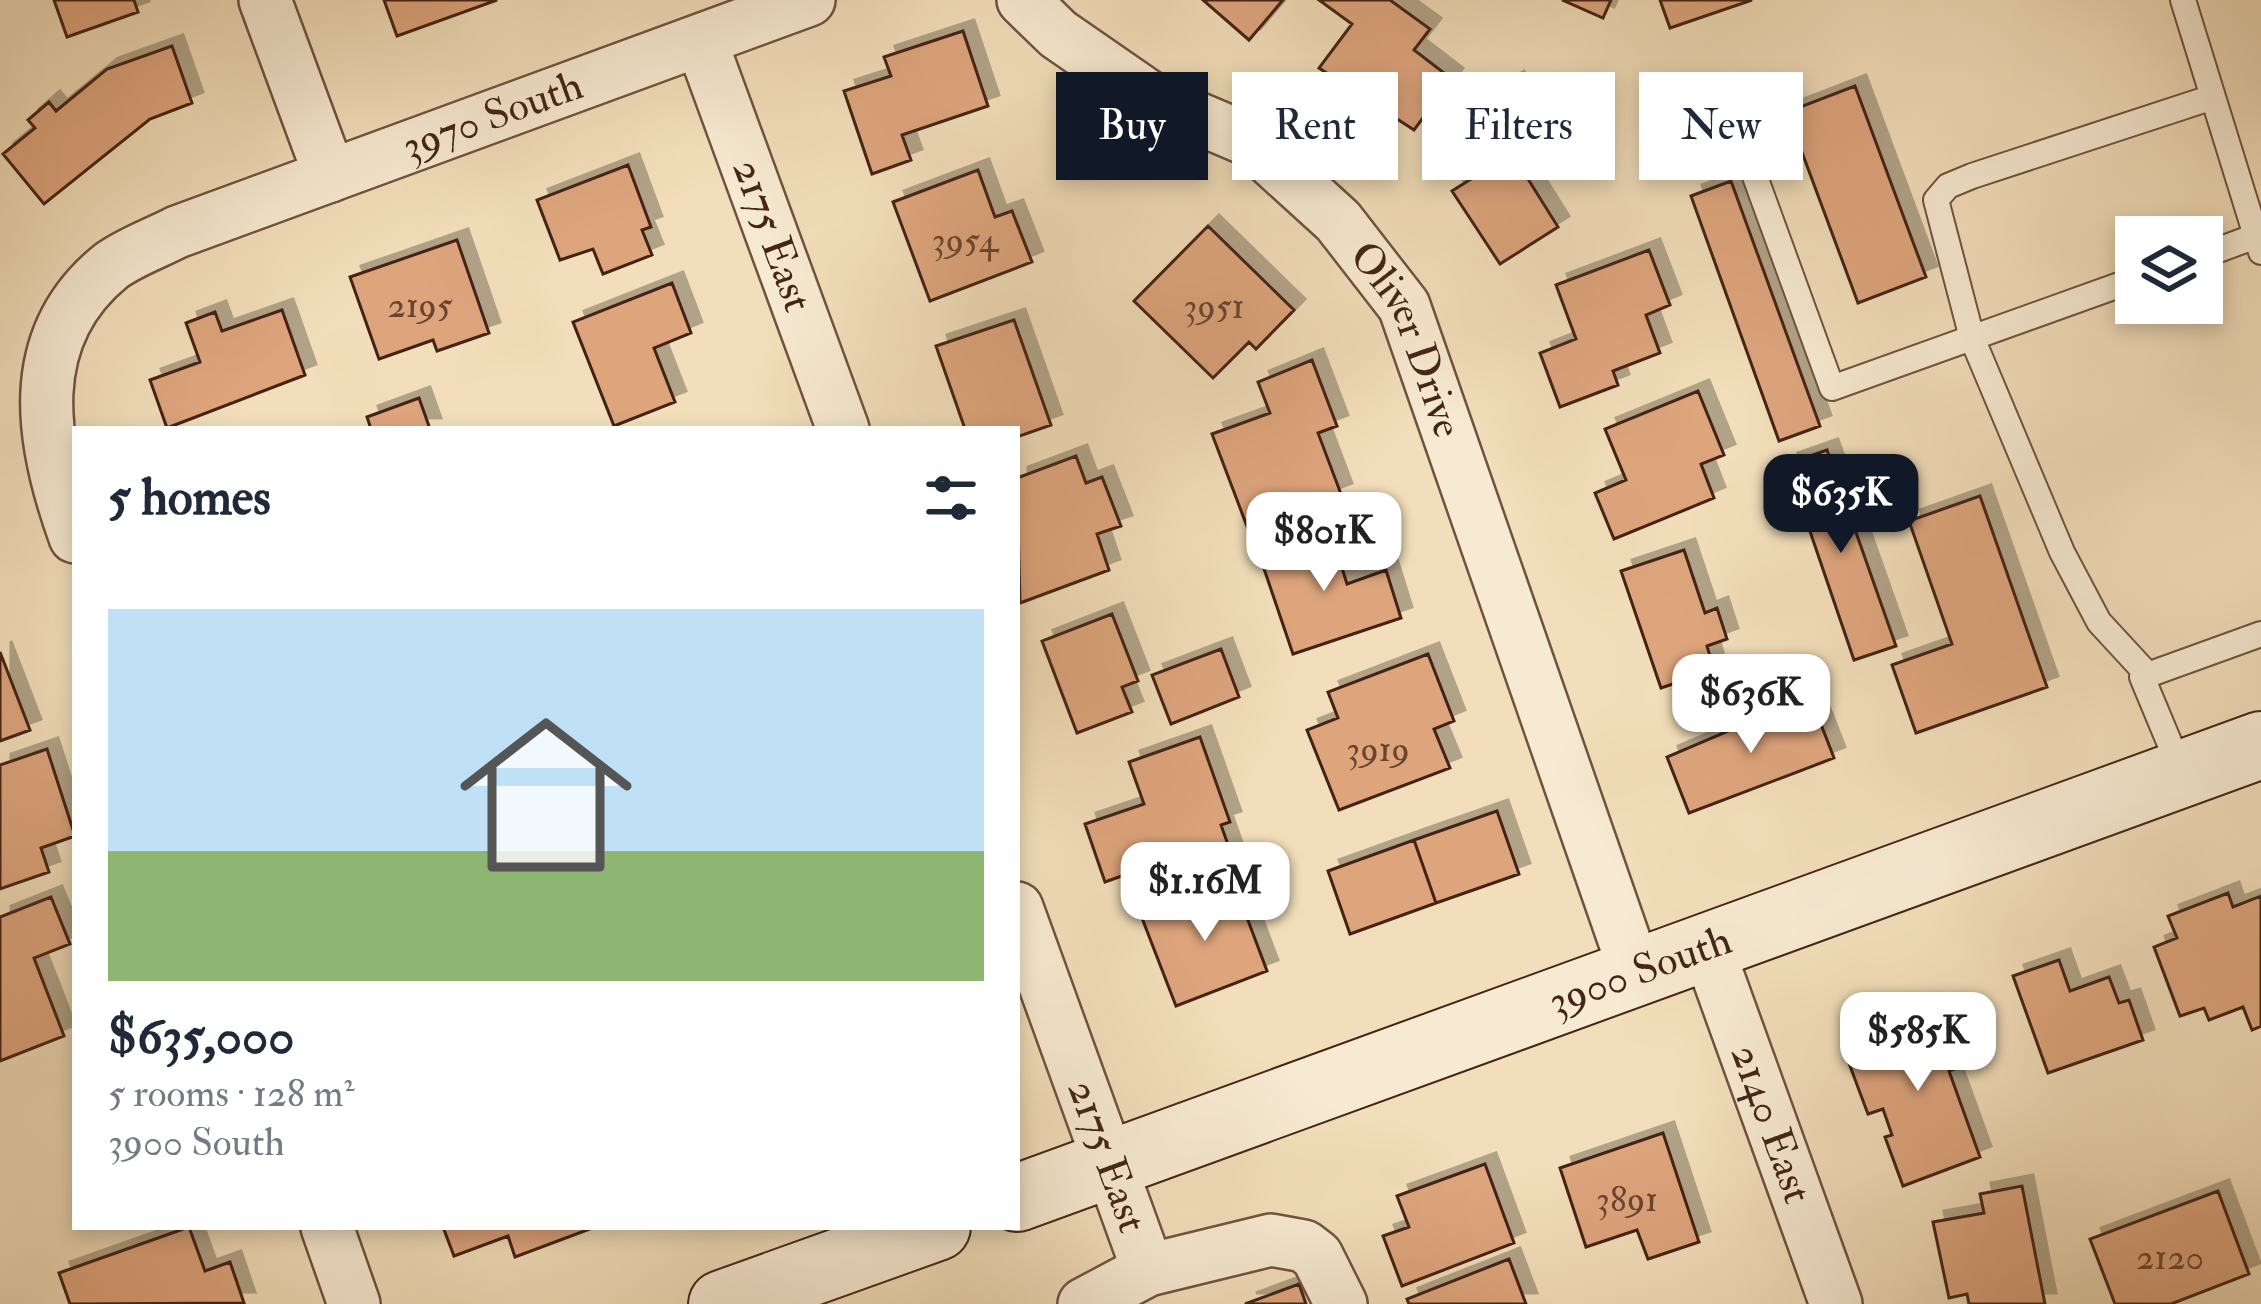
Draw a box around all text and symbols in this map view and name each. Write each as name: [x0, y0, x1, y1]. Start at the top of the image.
street label: 3970 South: [395, 59, 590, 173]
chip: Buy: [1056, 72, 1208, 180]
chip: Rent: [1232, 72, 1398, 180]
chip: Filters: [1422, 72, 1615, 180]
chip: New: [1639, 72, 1803, 180]
street label: 2175 East: [720, 152, 824, 319]
map controls: [2115, 216, 2223, 324]
button: layers: [2115, 216, 2223, 324]
house number: 3954: [932, 218, 1000, 263]
street label: Oliver Drive: [1338, 231, 1474, 444]
house number: 2195: [387, 283, 453, 328]
house number: 3951: [1184, 284, 1244, 329]
pin: $635K: [1757, 454, 1925, 556]
icon: filters: [918, 465, 984, 531]
text: 5 homes: [108, 466, 271, 530]
text: $635K: [1790, 468, 1892, 517]
pin: $801K: [1240, 492, 1408, 594]
text: $801K: [1273, 506, 1375, 555]
pin: $636K: [1667, 654, 1835, 756]
text: $636K: [1699, 668, 1803, 717]
icon: home: [438, 687, 654, 903]
house number: 3919: [1346, 727, 1410, 772]
pin: $1.16M: [1107, 842, 1303, 944]
text: $1.16M: [1148, 856, 1262, 905]
street label: 3900 South: [1542, 914, 1738, 1028]
pin: $585K: [1834, 992, 2002, 1094]
text: $635,000: [108, 1005, 294, 1069]
text: $585K: [1867, 1006, 1969, 1055]
street label: 2140 East: [1719, 1037, 1823, 1210]
text: 5 rooms · 128 m²: [108, 1069, 354, 1118]
street label: 2175 East: [1055, 1073, 1158, 1240]
text: 3900 South: [108, 1118, 285, 1167]
house number: 3891: [1596, 1177, 1658, 1222]
house number: 2120: [2136, 1235, 2204, 1280]

